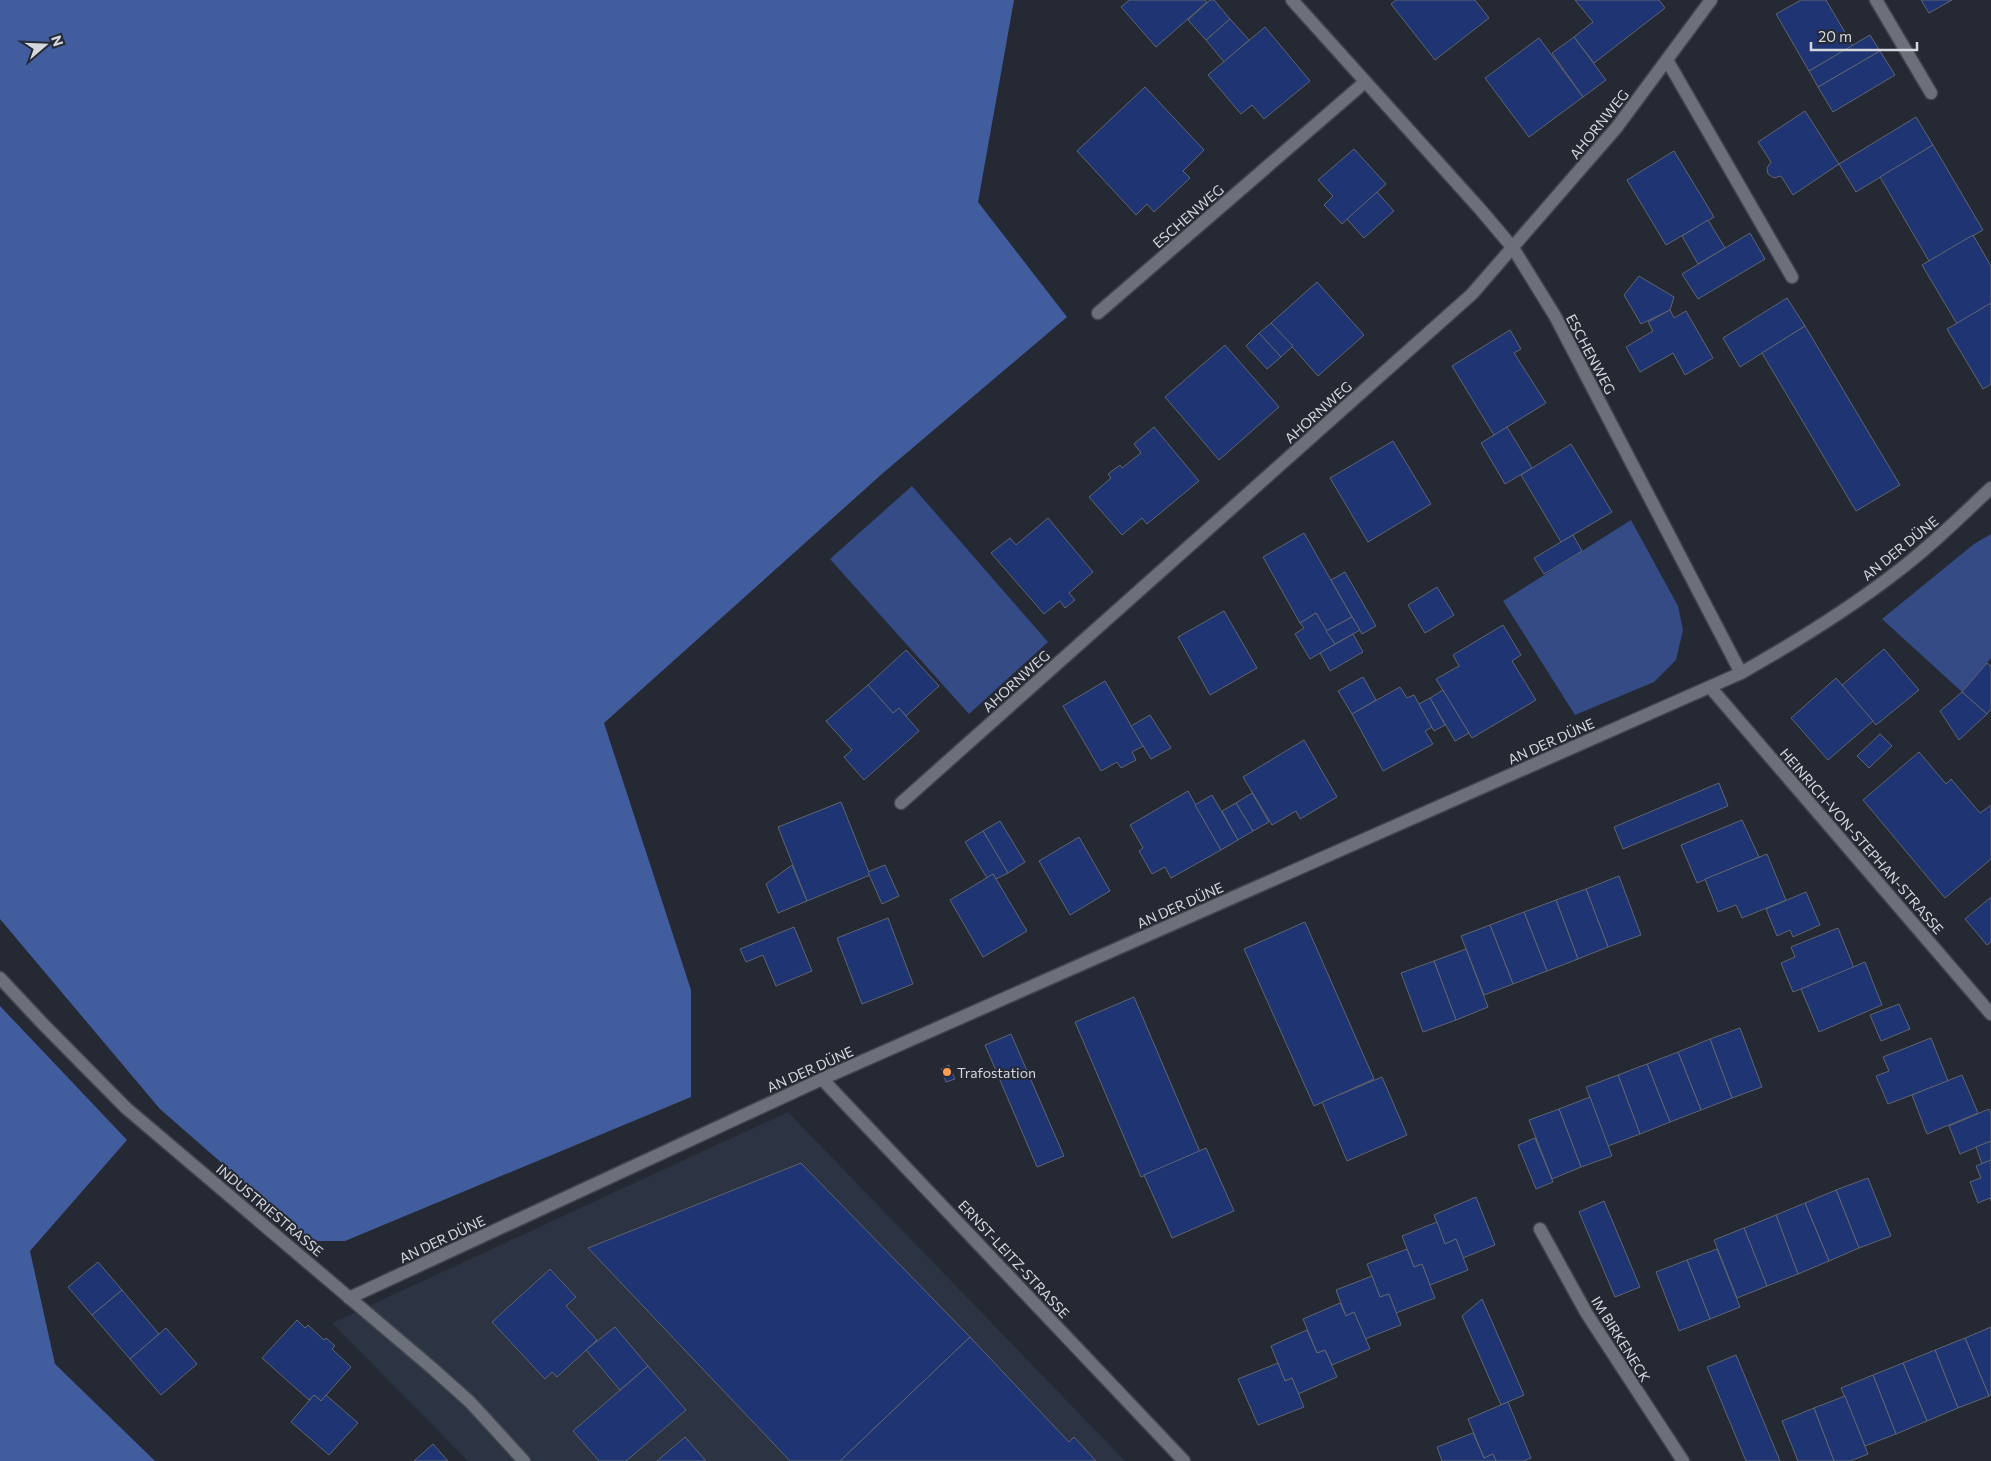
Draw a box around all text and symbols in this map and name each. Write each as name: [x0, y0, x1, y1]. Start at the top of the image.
north arrow: [20, 20, 70, 70]
scale bar: [1811, 20, 1917, 52]
text: 20 m: [1818, 27, 1852, 45]
text: N: [48, 33, 68, 48]
street label: AHORNWEG: [1566, 86, 1632, 162]
street label: ESCHENWEG: [1149, 181, 1227, 251]
street label: ESCHENWEG: [1563, 311, 1619, 397]
street label: AHORNWEG: [1281, 377, 1355, 447]
street label: AN DER DÜNE: [1859, 512, 1941, 584]
street label: AHORNWEG: [979, 646, 1053, 716]
street label: AN DER DÜNE: [1505, 714, 1597, 768]
street label: HEINRICH-VON-STEPHAN-STRASSE: [1777, 745, 1947, 937]
street label: AN DER DÜNE: [1134, 878, 1226, 932]
street label: AN DER DÜNE: [764, 1042, 856, 1096]
place label: Trafostation: [957, 1064, 1036, 1081]
marker: Trafostation: [941, 1066, 953, 1078]
street label: INDUSTRIESTRASSE: [213, 1160, 327, 1260]
street label: ERNST-LEITZ-STRASSE: [955, 1197, 1073, 1321]
street label: AN DER DÜNE: [396, 1212, 488, 1266]
street label: IM BIRKENECK: [1588, 1293, 1654, 1385]

